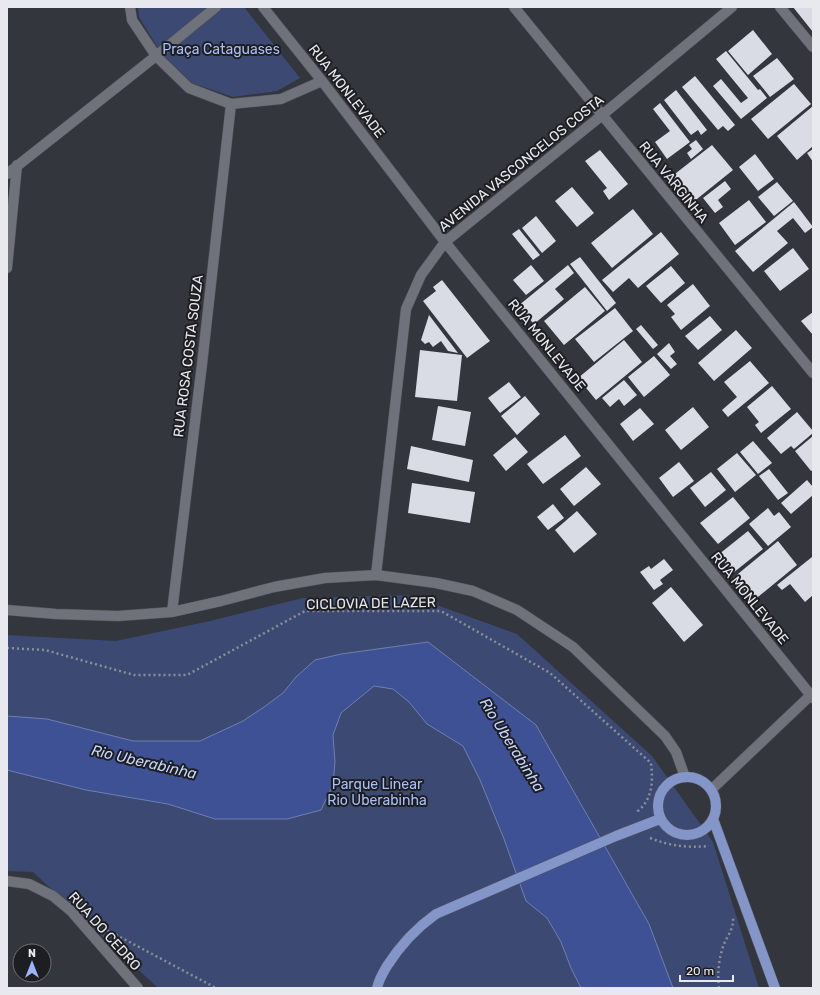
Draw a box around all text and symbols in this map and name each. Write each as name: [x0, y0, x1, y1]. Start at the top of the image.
park label: Praça Cataguases: [162, 41, 280, 58]
street label: RUA MONLEVADE: [305, 41, 388, 141]
street label: AVENIDA VASCONCELOS COSTA: [435, 91, 608, 235]
street label: RUA VARGINHA: [635, 138, 712, 227]
street label: RUA ROSA COSTA SOUZA: [170, 273, 207, 438]
street label: RUA MONLEVADE: [504, 296, 589, 395]
street label: RUA MONLEVADE: [707, 549, 792, 648]
street label: CICLOVIA DE LAZER: [306, 594, 436, 613]
water label: Rio Uberabinha: [476, 695, 548, 796]
water label: Rio Uberabinha: [89, 741, 199, 783]
park label: Parque Linear Rio Uberabinha: [327, 776, 427, 809]
street label: RUA DO CEDRO: [65, 889, 144, 974]
north arrow: [12, 943, 52, 983]
text: N: [28, 947, 36, 960]
scale bar: [680, 957, 733, 983]
text: 20 m: [686, 964, 714, 978]

